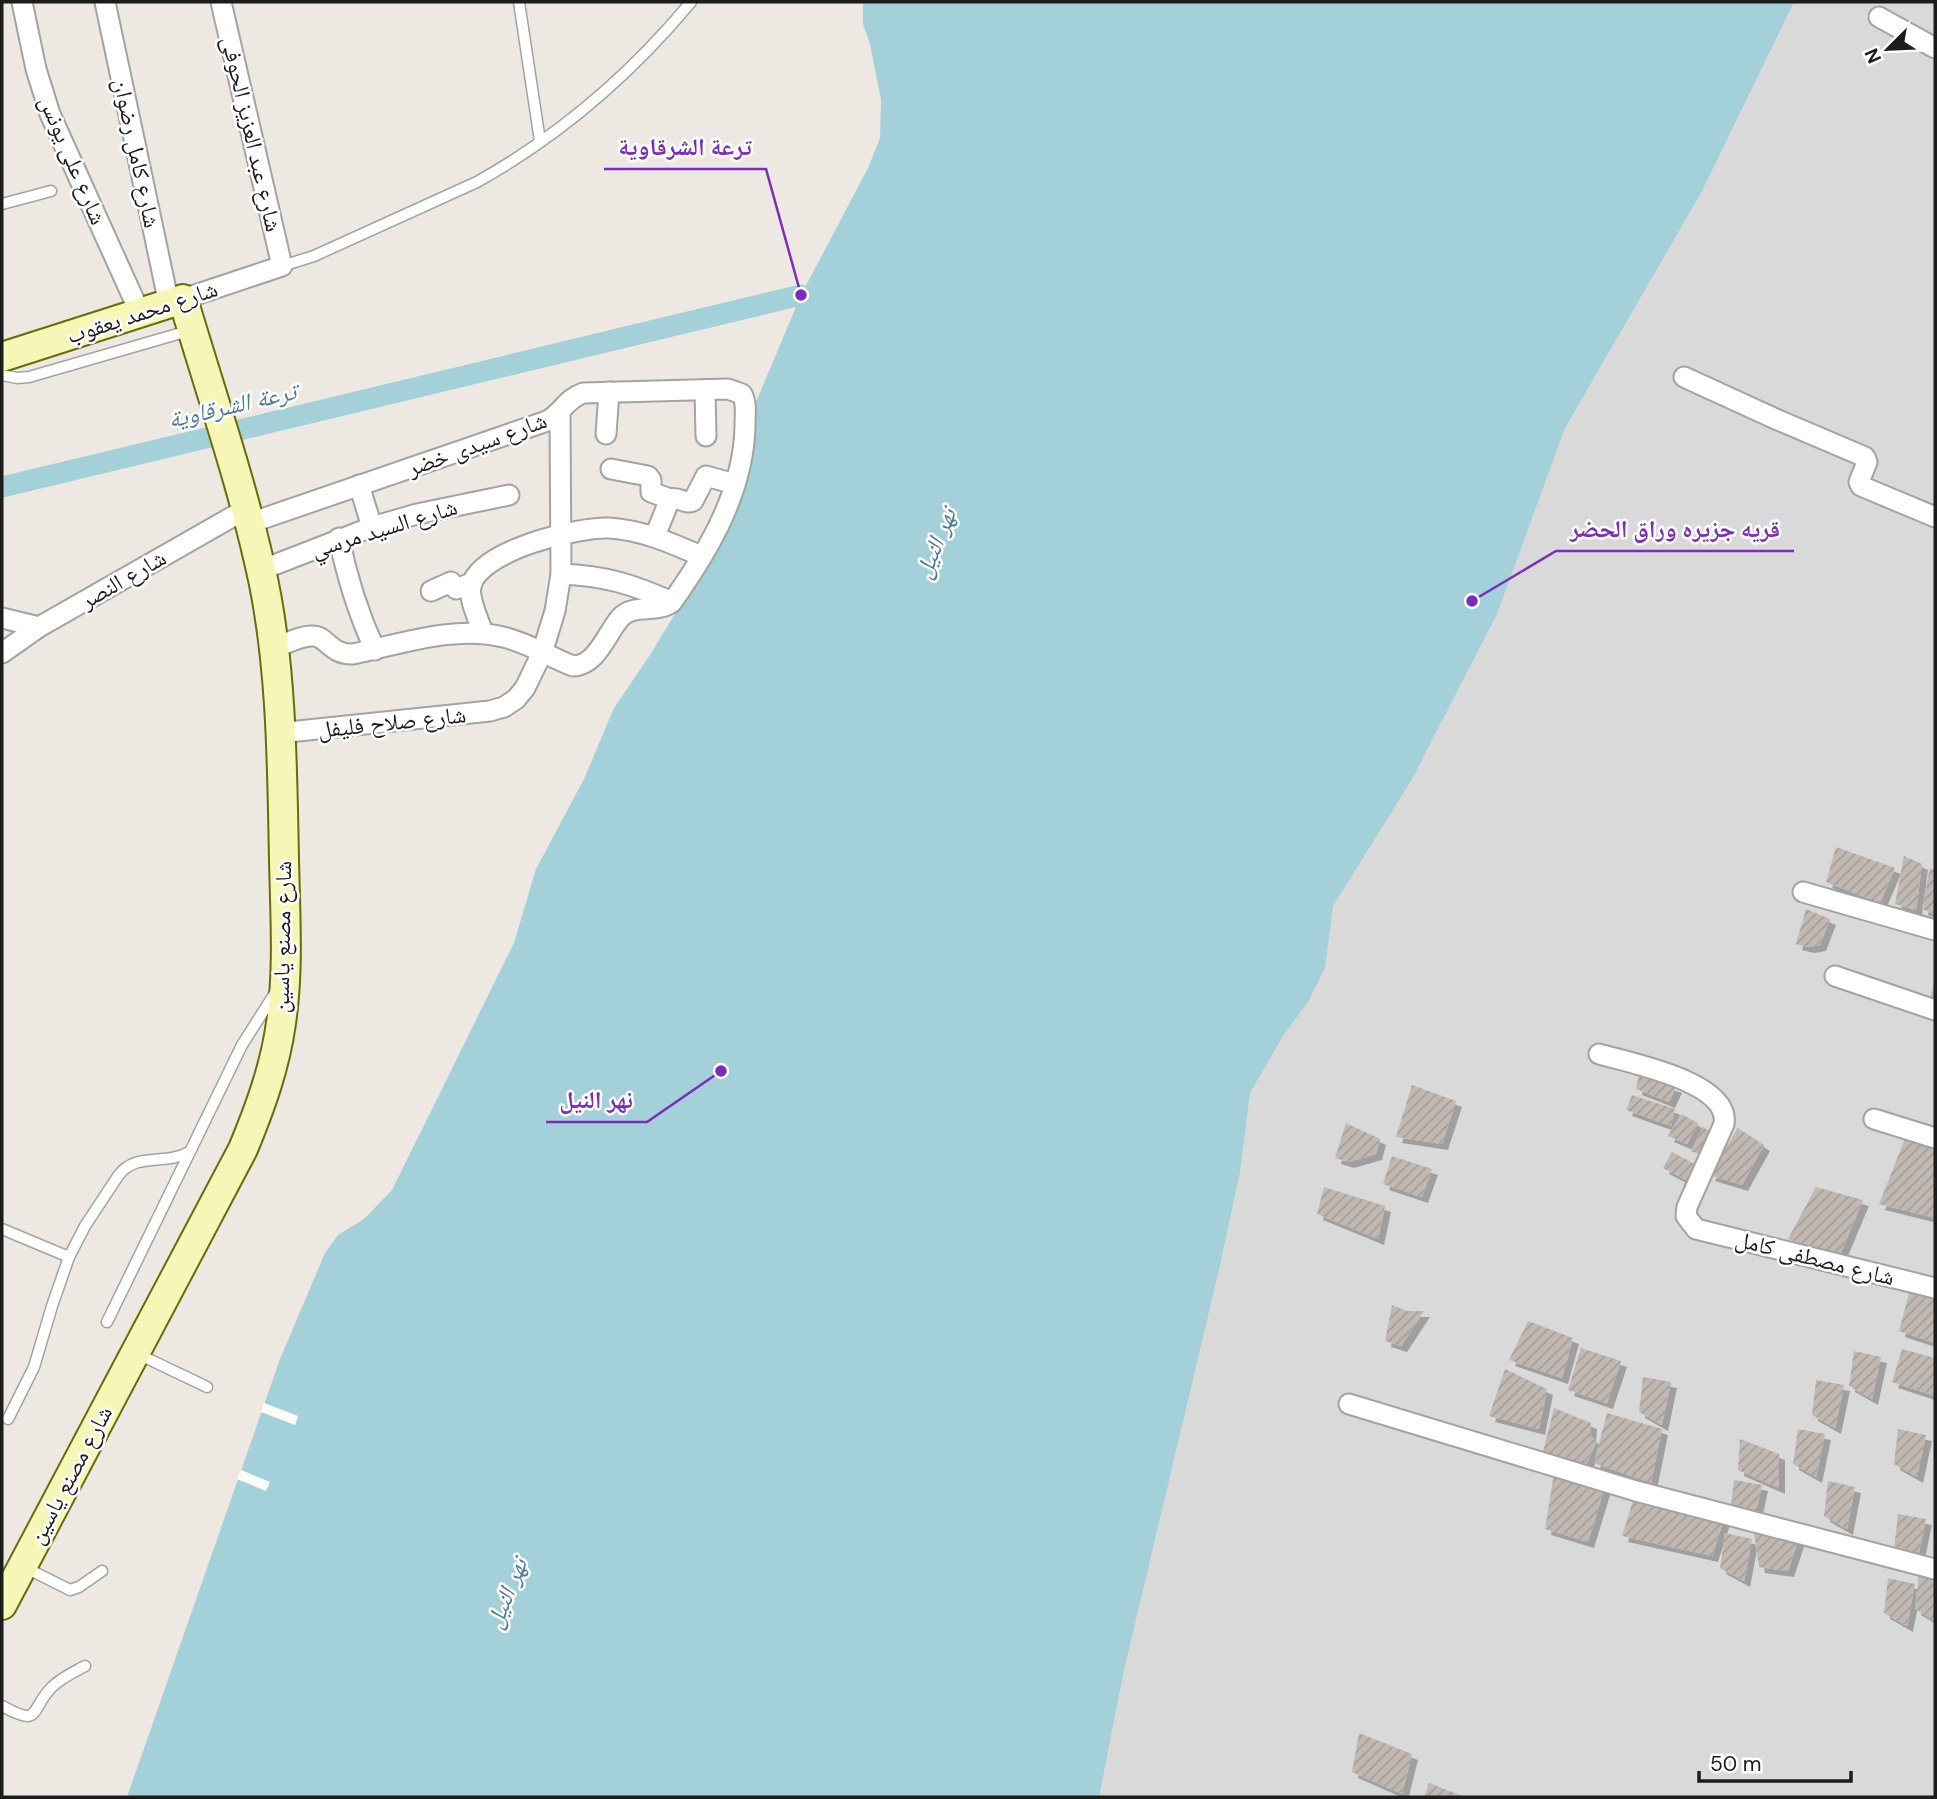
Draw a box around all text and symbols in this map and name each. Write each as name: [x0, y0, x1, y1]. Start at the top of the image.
north arrow: [1853, 14, 1923, 84]
street label: شارع عبد العزيز الحوفى: [215, 33, 289, 235]
text: N: [1859, 44, 1887, 67]
street label: شارع كامل رضوان: [107, 76, 167, 230]
street label: شارع على يونس: [32, 91, 114, 229]
callout: ترعة الشرقاوية: [604, 124, 766, 169]
text: ترعة الشرقاوية: [618, 131, 752, 162]
street label: شارع محمد يعقوب: [63, 273, 221, 351]
water label: ترعة الشرقاوية: [165, 374, 304, 435]
street label: شارع سيدى خضر: [402, 405, 551, 483]
street label: شارع السيد مرسي: [307, 492, 462, 568]
water label: نهر النيل: [907, 500, 964, 583]
callout: قريه جزيره وراق الحضر: [1556, 506, 1794, 551]
text: قريه جزيره وراق الحضر: [1569, 513, 1780, 544]
street label: شارع النصر: [74, 542, 171, 616]
street label: شارع صلاح فليفل: [316, 699, 468, 745]
street label: شارع مصنع ياسين: [266, 860, 298, 1014]
callout: نهر النيل: [546, 1077, 647, 1122]
text: نهر النيل: [559, 1084, 633, 1115]
street label: شارع مصطفى كامل: [1732, 1224, 1898, 1292]
street label: شارع مصنع ياسين: [21, 1401, 119, 1549]
water label: نهر النيل: [478, 1550, 535, 1633]
scale bar: [1699, 1740, 1851, 1784]
text: 50 m: [1710, 1750, 1761, 1778]

